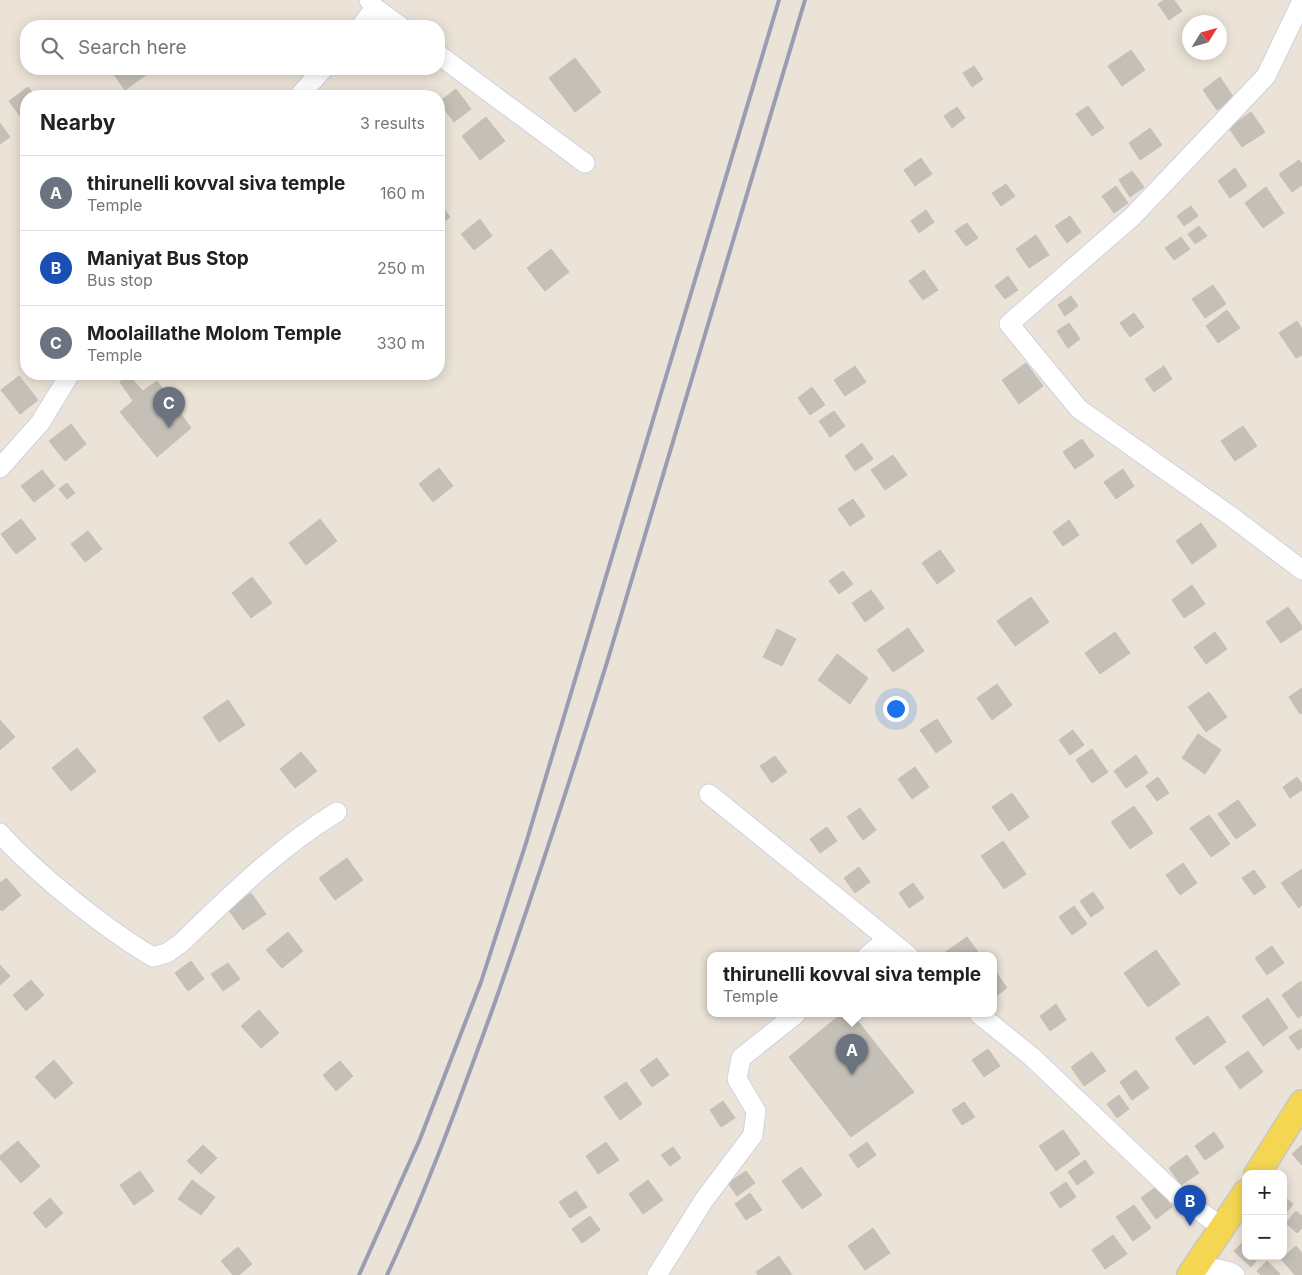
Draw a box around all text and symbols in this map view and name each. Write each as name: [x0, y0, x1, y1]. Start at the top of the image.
north arrow: [1182, 15, 1227, 60]
search box: [20, 20, 445, 75]
icon: search: [38, 34, 66, 62]
text: Search here: [78, 36, 187, 59]
text: Nearby: [40, 110, 115, 135]
text: 3 results: [360, 113, 425, 133]
text: thirunelli kovval siva temple: [87, 172, 345, 195]
text: A: [50, 183, 62, 203]
text: 160 m: [380, 183, 425, 203]
text: Temple: [87, 195, 142, 215]
text: Maniyat Bus Stop: [87, 247, 249, 270]
text: B: [51, 258, 61, 278]
text: 250 m: [377, 258, 425, 278]
text: Bus stop: [87, 270, 153, 290]
text: Moolaillathe Molom Temple: [87, 322, 342, 345]
text: C: [50, 333, 62, 353]
text: 330 m: [377, 333, 425, 353]
text: Temple: [87, 345, 142, 365]
pin: C: [153, 387, 185, 428]
your location: [883, 696, 909, 722]
popup: [707, 952, 997, 1017]
text: thirunelli kovval siva temple: [723, 963, 981, 986]
text: Temple: [723, 986, 778, 1006]
pin: A: [836, 1034, 868, 1075]
map controls: [1242, 1170, 1287, 1260]
button: +: [1242, 1170, 1287, 1215]
pin: B: [1174, 1185, 1206, 1226]
button: −: [1242, 1215, 1287, 1260]

